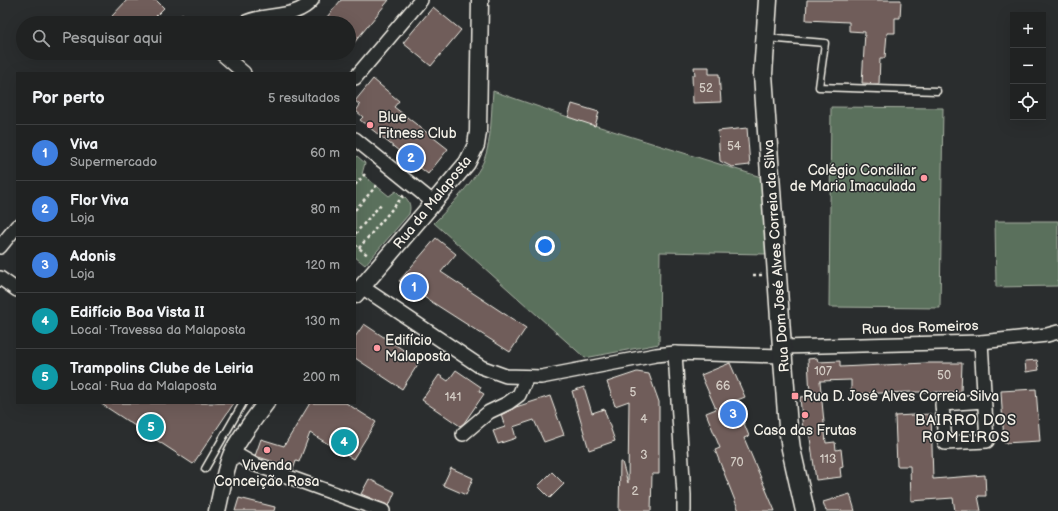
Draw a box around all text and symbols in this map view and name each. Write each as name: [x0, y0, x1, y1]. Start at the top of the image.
map controls: [1010, 12, 1046, 120]
button: +: [1010, 12, 1046, 48]
search box: [16, 16, 356, 60]
icon: search: [30, 27, 52, 49]
text: Pesquisar aqui: [62, 29, 162, 48]
button: −: [1010, 48, 1046, 84]
house number: 52: [699, 81, 713, 96]
button: locate: [1010, 84, 1046, 120]
text: Por perto: [32, 88, 105, 108]
text: 5 resultados: [268, 90, 340, 106]
place label: Blue Fitness Club: [378, 109, 457, 142]
marker: Blue Fitness Club: [365, 120, 375, 130]
text: Viva: [70, 135, 98, 154]
house number: 54: [727, 139, 742, 154]
street label: Rua Dom José Alves Correia da Silva: [760, 139, 793, 373]
pin: 2: [398, 143, 424, 173]
text: 1: [42, 145, 48, 161]
text: 60 m: [310, 145, 340, 161]
street label: Rua da Malaposta: [390, 152, 475, 252]
text: Supermercado: [70, 154, 157, 170]
place label: Colégio Conciliar de Maria Imaculada: [790, 162, 917, 195]
marker: Colégio Conciliar de Maria Imaculada: [919, 173, 929, 183]
text: Flor Viva: [70, 191, 129, 210]
text: 2: [41, 201, 49, 217]
text: 80 m: [311, 201, 340, 217]
text: Loja: [70, 210, 95, 226]
your location: [535, 236, 555, 256]
text: Adonis: [70, 247, 116, 266]
text: 3: [41, 257, 49, 273]
text: 120 m: [305, 257, 340, 273]
text: Loja: [70, 266, 95, 282]
pin: 1: [401, 272, 427, 302]
text: Edifício Boa Vista II: [70, 303, 205, 322]
text: 4: [41, 313, 49, 329]
text: 130 m: [305, 313, 340, 329]
street label: Rua dos Romeiros: [861, 317, 979, 338]
text: Local · Travessa da Malaposta: [70, 322, 246, 338]
place label: Edifício Malaposta: [385, 332, 451, 365]
marker: Edifício Malaposta: [372, 343, 382, 353]
text: Trampolins Clube de Leiria: [70, 359, 254, 378]
house number: 107: [814, 364, 832, 379]
house number: 50: [937, 368, 951, 383]
text: 5: [41, 369, 49, 385]
text: 200 m: [303, 369, 340, 385]
text: Local · Rua da Malaposta: [70, 378, 217, 394]
house number: 66: [716, 379, 730, 394]
house number: 5: [630, 385, 637, 400]
place label: Rua D. José Alves Correia Silva: [803, 388, 999, 405]
house number: 141: [445, 390, 461, 405]
marker: Rua D. José Alves Correia Silva: [790, 391, 800, 401]
pin: 3: [720, 399, 746, 429]
marker: Casa das Frutas: [800, 410, 810, 420]
district label: BAIRRO DOS ROMEIROS: [915, 411, 1017, 447]
pin: 5: [138, 412, 164, 442]
house number: 4: [640, 412, 648, 427]
place label: Casa das Frutas: [753, 422, 857, 439]
pin: 4: [331, 427, 357, 457]
marker: Vivenda Conceição Rosa: [262, 445, 272, 455]
house number: 3: [640, 448, 648, 463]
house number: 113: [820, 452, 836, 467]
house number: 70: [731, 455, 743, 470]
place label: Vivenda Conceição Rosa: [215, 457, 319, 490]
house number: 2: [631, 484, 639, 499]

